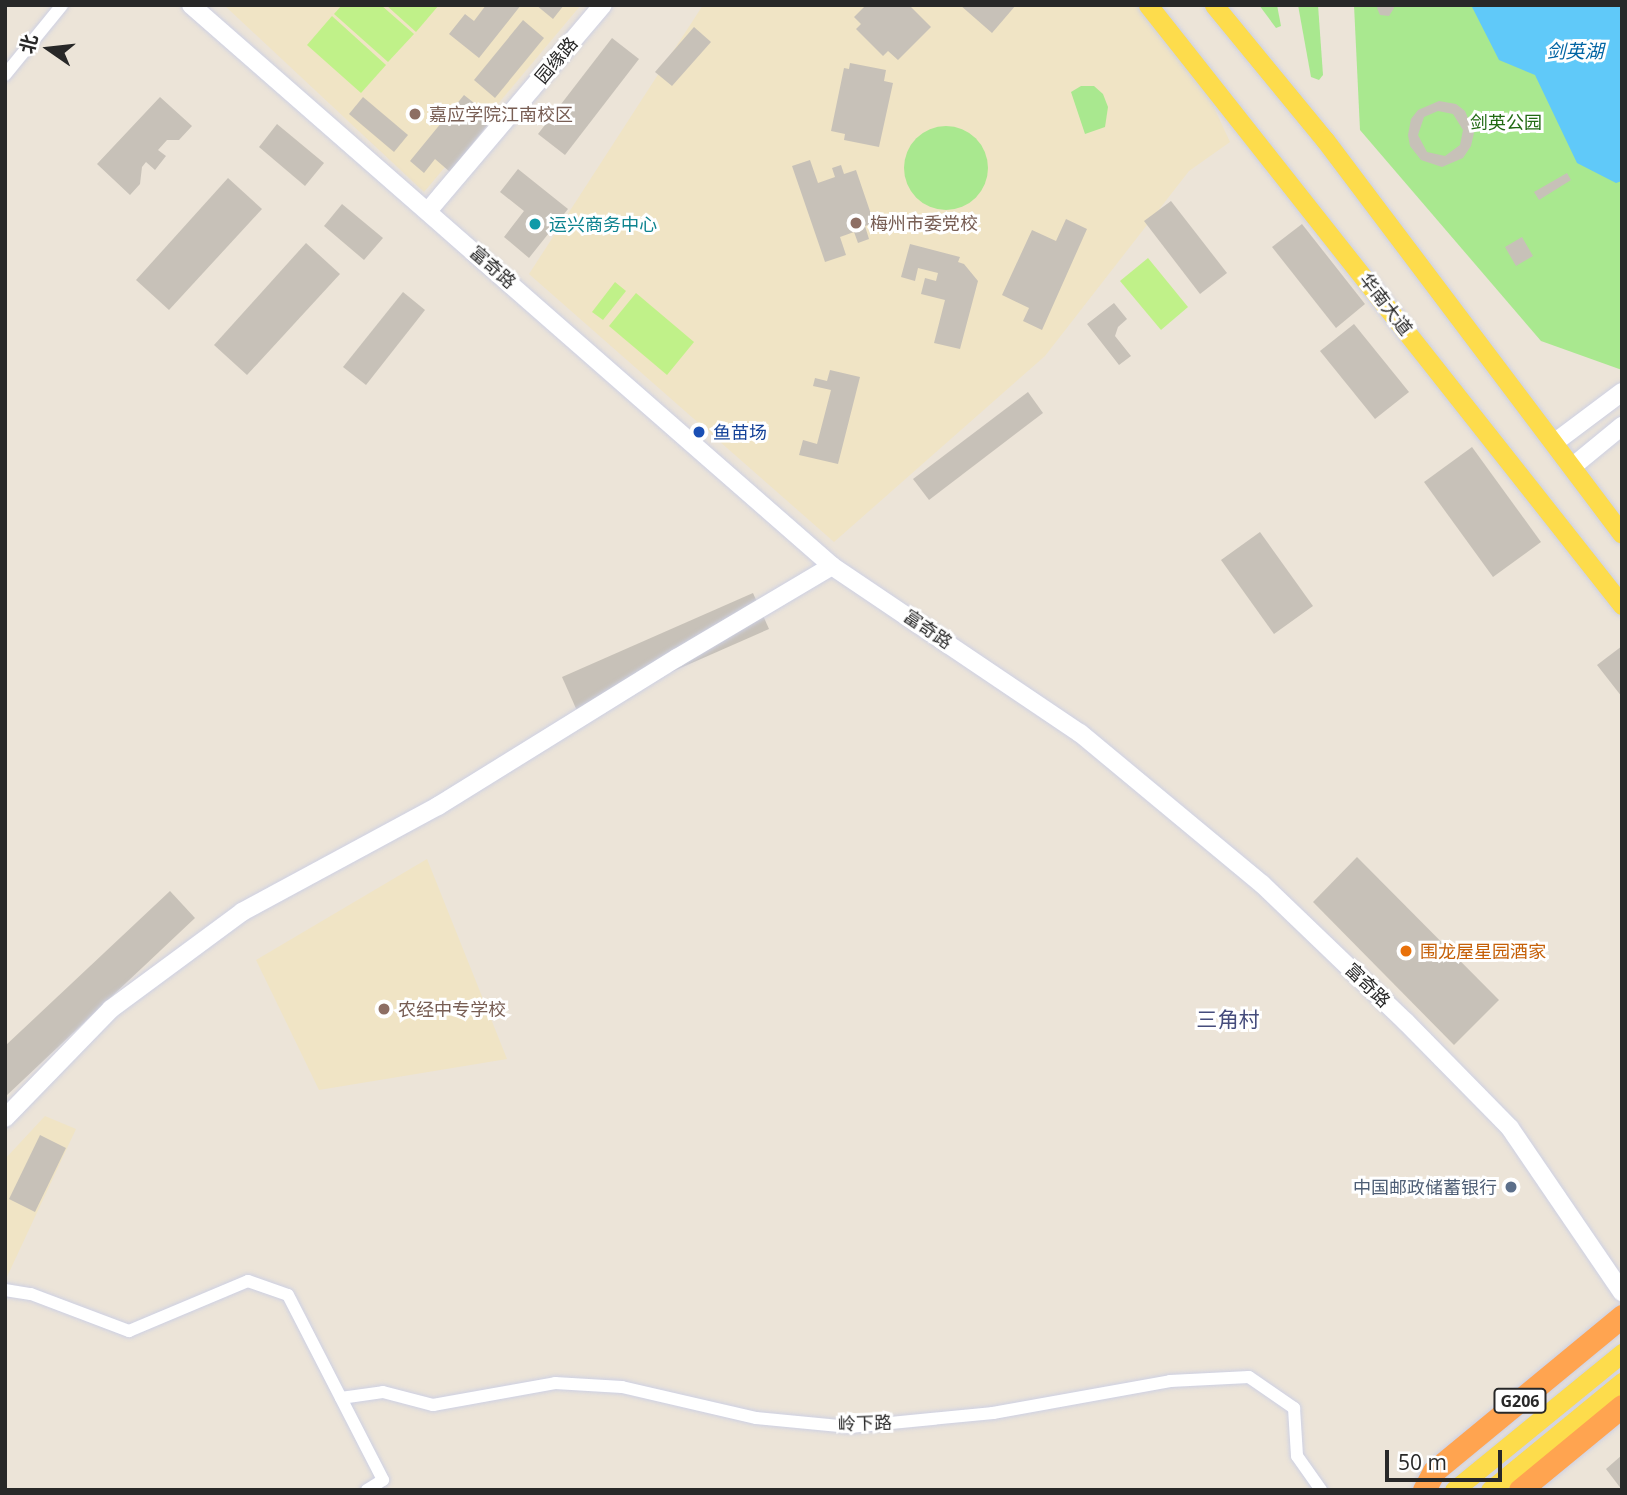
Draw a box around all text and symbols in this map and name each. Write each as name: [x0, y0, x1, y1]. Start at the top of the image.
north arrow: [14, 14, 84, 84]
text: 北: [14, 32, 44, 56]
street label: 园缘路: [530, 32, 582, 88]
water label: 剑英湖: [1547, 41, 1603, 63]
place label: 嘉应学院江南校区: [429, 103, 573, 125]
marker: 嘉应学院江南校区: [407, 106, 423, 122]
park label: 剑英公园: [1470, 111, 1542, 133]
place label: 梅州市委党校: [870, 212, 978, 234]
place label: 运兴商务中心: [549, 213, 657, 235]
marker: 梅州市委党校: [848, 215, 864, 231]
marker: 运兴商务中心: [527, 216, 543, 232]
street label: 富奇路: [466, 241, 520, 293]
street label: 华南大道: [1355, 269, 1417, 339]
place label: 鱼苗场: [713, 421, 767, 443]
marker: 鱼苗场: [691, 424, 707, 440]
street label: 富奇路: [900, 605, 956, 653]
place label: 围龙屋星园酒家: [1420, 940, 1546, 962]
marker: 围龙屋星园酒家: [1398, 943, 1414, 959]
street label: 富奇路: [1341, 958, 1395, 1012]
place label: 农经中专学校: [398, 998, 506, 1020]
marker: 农经中专学校: [376, 1001, 392, 1017]
district label: 三角村: [1197, 1006, 1259, 1032]
place label: 中国邮政储蓄银行: [1353, 1176, 1497, 1198]
marker: 中国邮政储蓄银行: [1503, 1179, 1519, 1195]
road number: G206: [1492, 1388, 1548, 1414]
street label: 岭下路: [838, 1411, 892, 1435]
scale bar: [1389, 1436, 1506, 1480]
text: 50 m: [1398, 1448, 1447, 1476]

